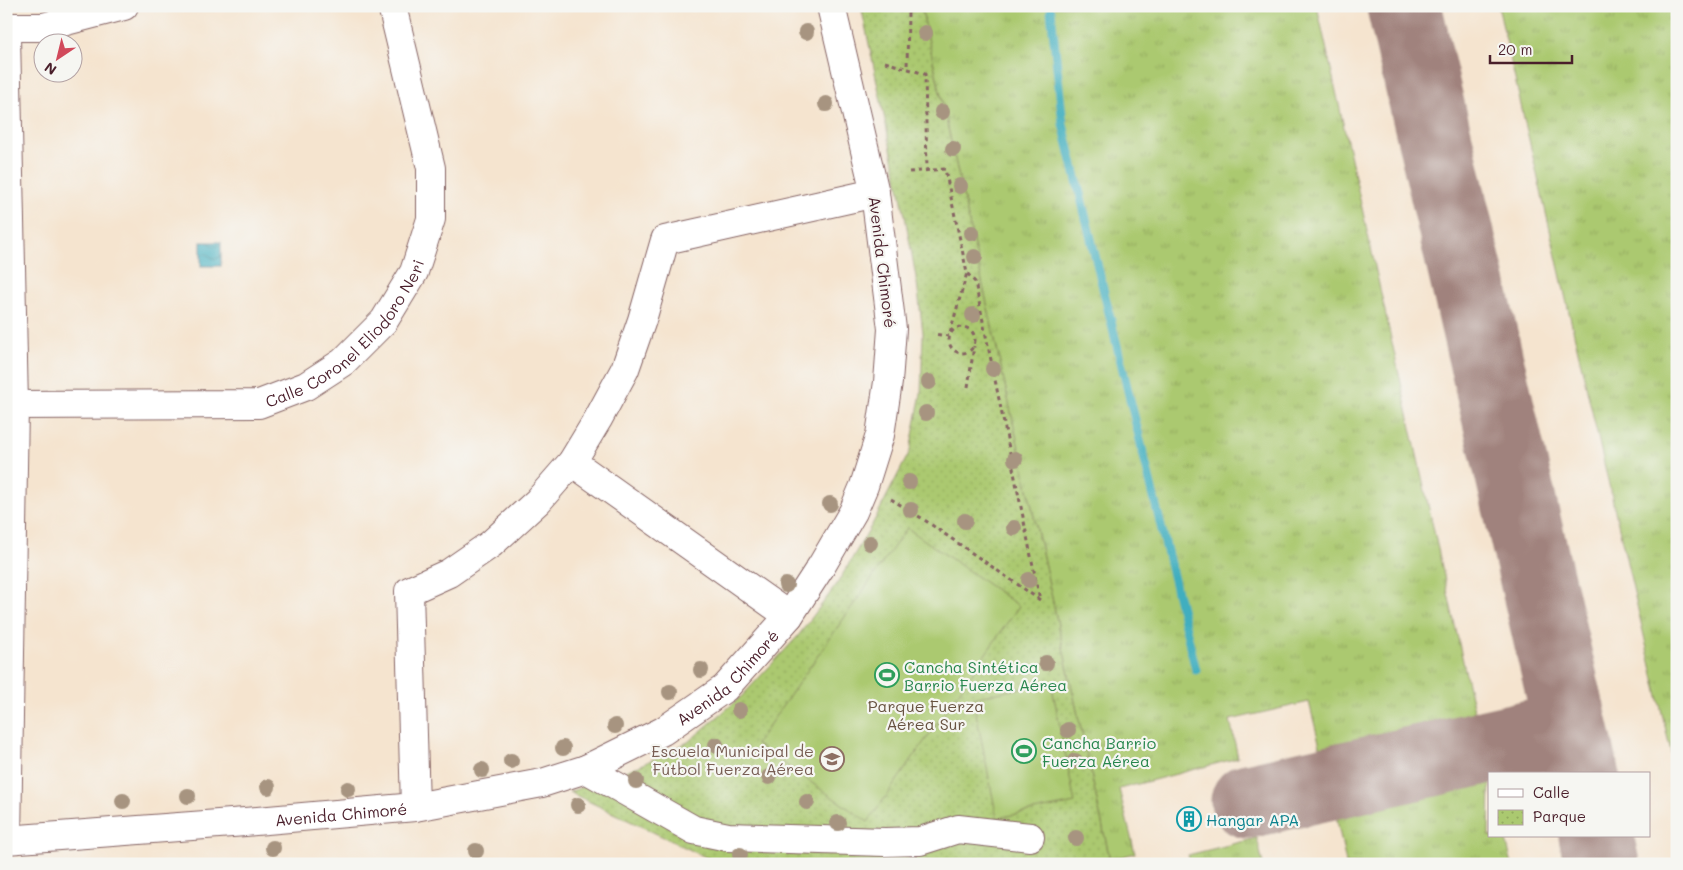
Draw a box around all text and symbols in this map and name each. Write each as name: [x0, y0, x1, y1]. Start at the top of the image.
north arrow: [32, 32, 82, 82]
scale bar: [1490, 32, 1573, 64]
text: 20 m: [1498, 39, 1532, 59]
text: N: [40, 58, 60, 80]
street label: Avenida Chimoré: [865, 195, 901, 329]
street label: Calle Coronel Eliodoro Neri: [262, 257, 428, 411]
street label: Avenida Chimoré: [672, 625, 783, 729]
place label: Cancha Sintética Barrio Fuerza Aérea: [904, 656, 1067, 695]
sports icon: Cancha Sintética Barrio Fuerza Aérea: [874, 662, 900, 688]
park label: Parque Fuerza Aérea Sur: [868, 695, 984, 734]
place label: Cancha Barrio Fuerza Aérea: [1042, 732, 1156, 771]
sports icon: Cancha Barrio Fuerza Aérea: [1011, 738, 1037, 764]
place label: Escuela Municipal de Fútbol Fuerza Aérea: [651, 740, 814, 779]
school or university icon: Escuela Municipal de Fútbol Fuerza Aérea: [819, 746, 845, 772]
legend: [1488, 772, 1650, 838]
text: Calle: [1533, 782, 1570, 802]
street label: Avenida Chimoré: [274, 797, 408, 830]
building icon: Hangar APA: [1176, 806, 1202, 832]
text: Parque: [1533, 806, 1586, 826]
place label: Hangar APA: [1206, 809, 1299, 830]

